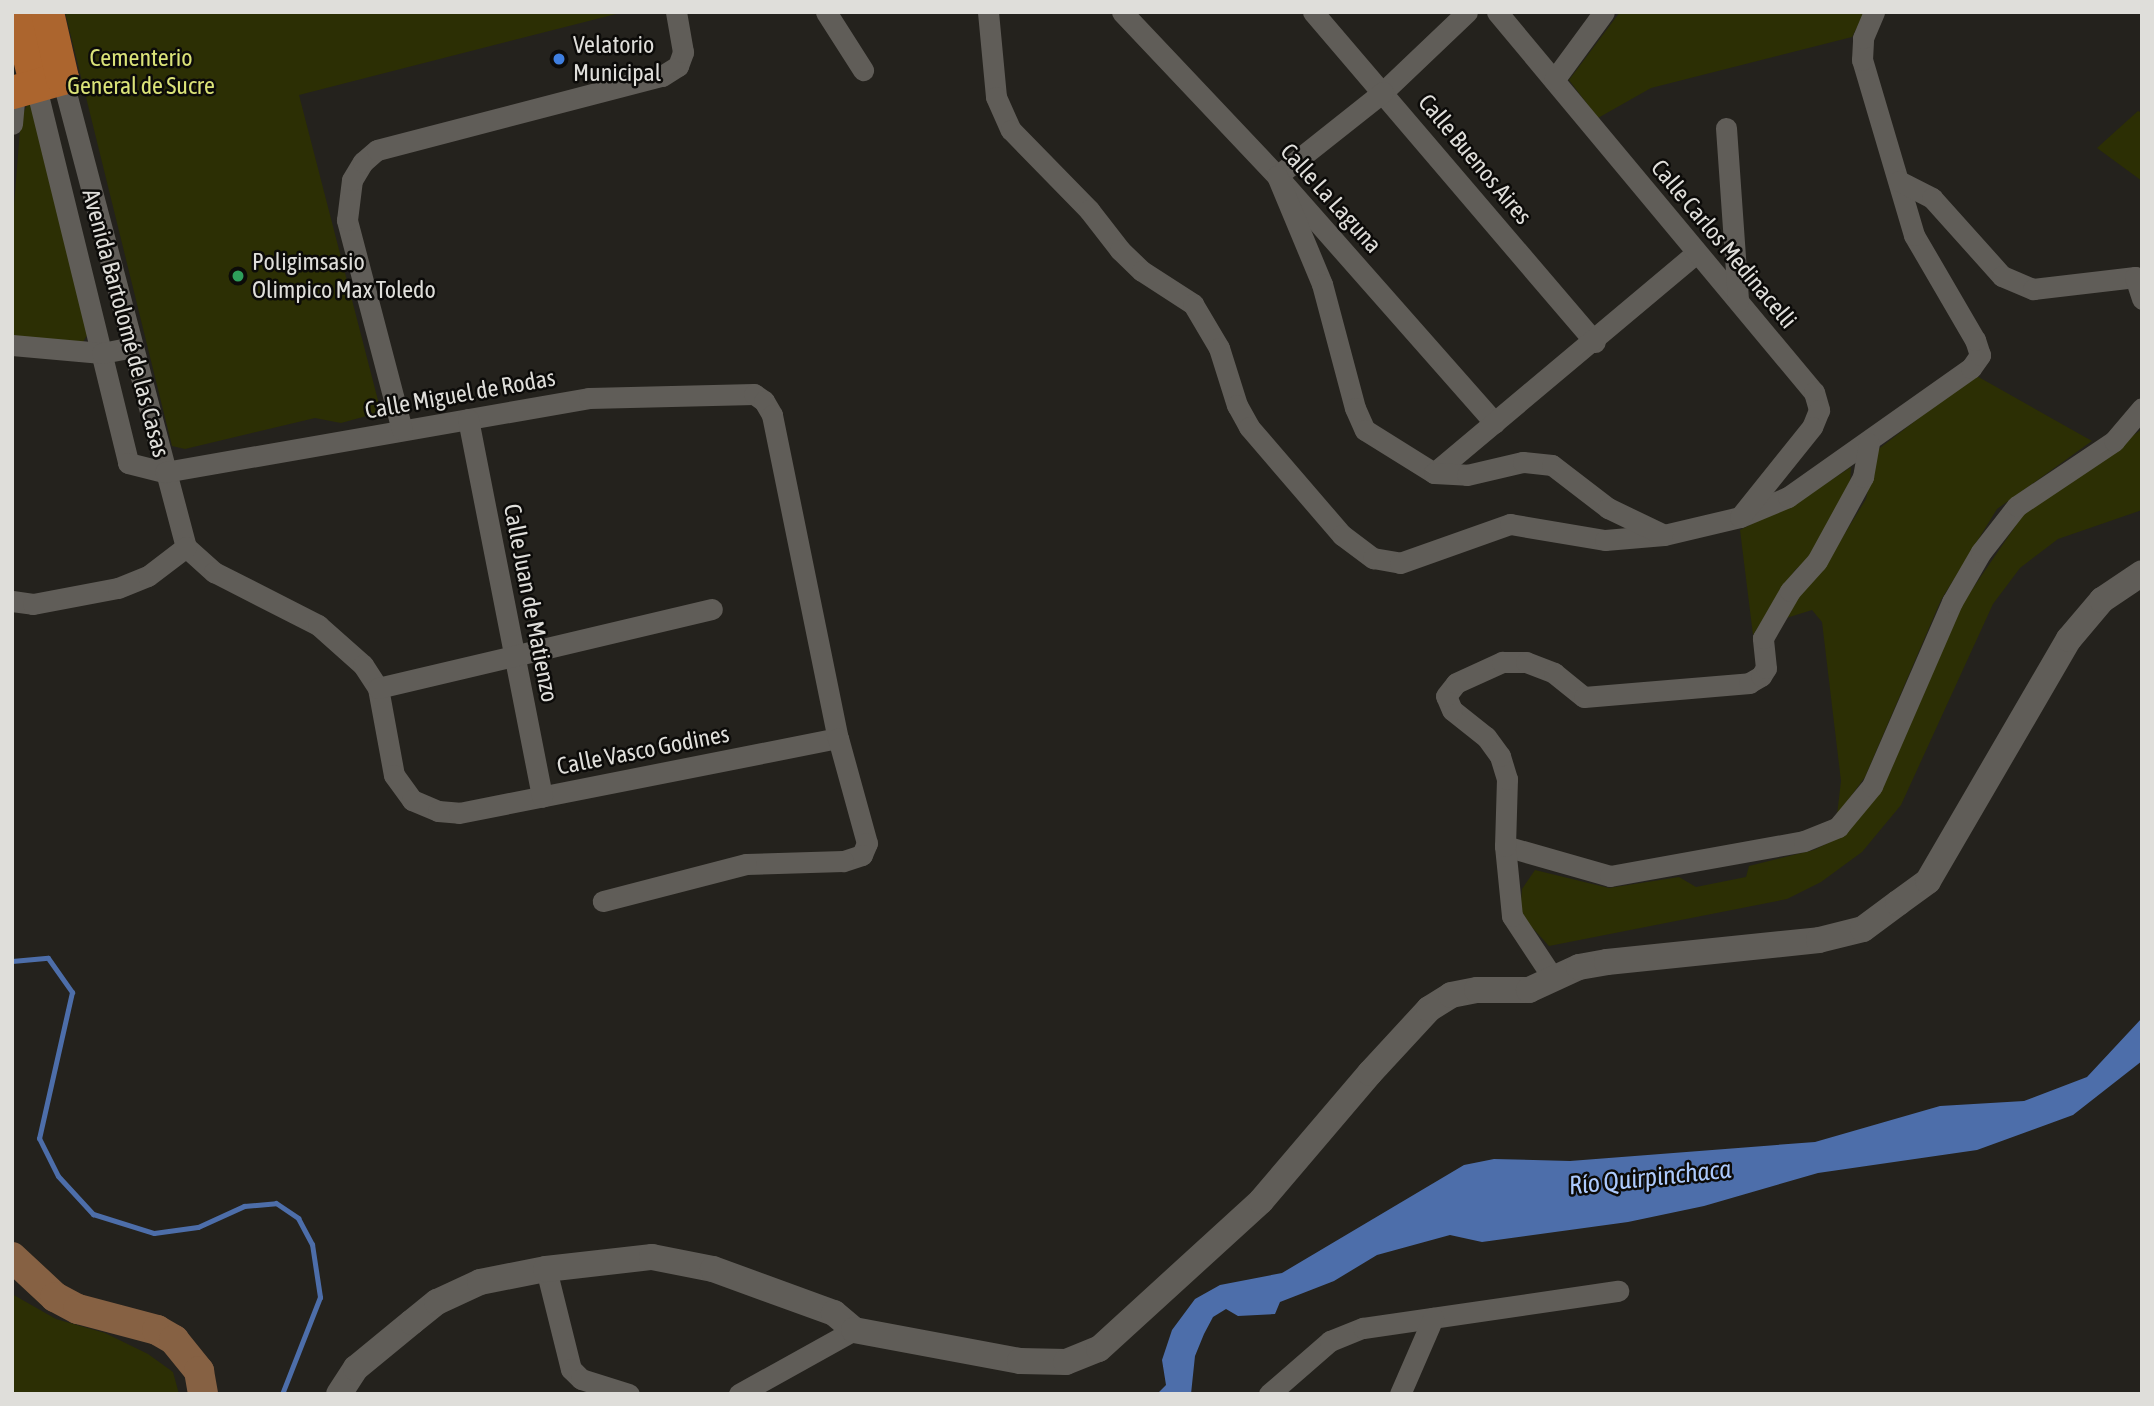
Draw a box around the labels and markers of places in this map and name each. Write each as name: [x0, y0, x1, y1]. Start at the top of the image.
place label: Velatorio Municipal: [573, 31, 661, 87]
marker: Velatorio Municipal: [551, 51, 567, 67]
place label: Poligimsasio Olimpico Max Toledo: [252, 248, 436, 304]
marker: Poligimsasio Olimpico Max Toledo: [230, 268, 246, 284]

